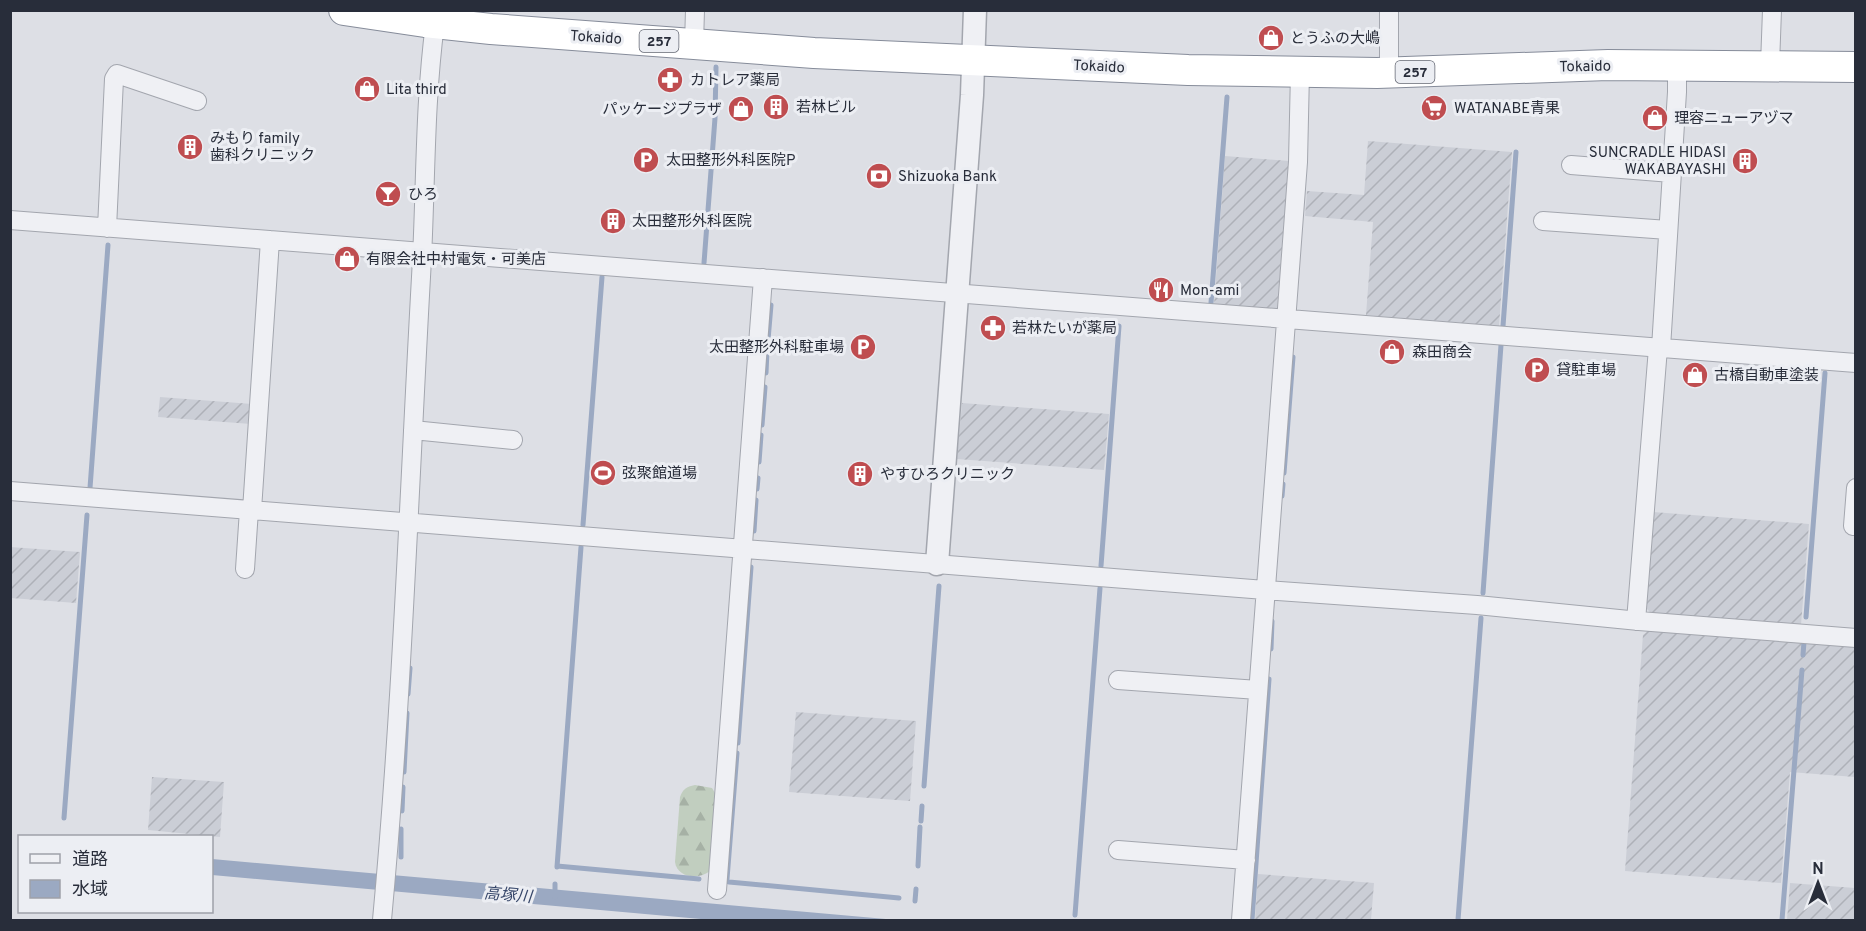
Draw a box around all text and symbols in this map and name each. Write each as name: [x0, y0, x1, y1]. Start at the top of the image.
shop icon: とうふの大嶋: [1256, 23, 1286, 53]
street label: Tokaido: [569, 27, 622, 50]
place label: とうふの大嶋: [1290, 29, 1380, 49]
road number: 257: [640, 30, 678, 52]
street label: Tokaido: [1073, 57, 1125, 78]
street label: Tokaido: [1559, 58, 1611, 77]
road number: 257: [1396, 61, 1434, 83]
pharmacy icon: カトレア薬局: [655, 65, 685, 95]
place label: カトレア薬局: [690, 72, 780, 91]
shop icon: Lita third: [352, 74, 382, 104]
place label: Lita third: [386, 81, 447, 100]
building icon: 若林ビル: [761, 92, 791, 122]
supermarket icon: WATANABE青果: [1419, 93, 1449, 123]
shop icon: パッケージプラザ: [726, 94, 756, 124]
place label: 若林ビル: [796, 99, 856, 118]
place label: WATANABE青果: [1454, 100, 1560, 119]
place label: パッケージプラザ: [602, 101, 722, 120]
shop icon: 理容ニューアヅマ: [1640, 103, 1670, 133]
place label: 理容ニューアヅマ: [1674, 110, 1793, 129]
place label: みもり family 歯科クリニック: [210, 130, 315, 166]
building icon: みもり family 歯科クリニック: [175, 132, 205, 162]
place label: SUNCRADLE HIDASI WAKABAYASHI: [1589, 144, 1726, 180]
parking icon: 太田整形外科医院P: [631, 145, 661, 175]
building icon: SUNCRADLE HIDASI WAKABAYASHI: [1730, 146, 1760, 176]
place label: 太田整形外科医院P: [666, 152, 795, 171]
bank icon: Shizuoka Bank: [864, 161, 894, 191]
place label: Shizuoka Bank: [898, 168, 997, 187]
bar icon: ひろ: [373, 179, 403, 209]
place label: ひろ: [408, 186, 438, 205]
building icon: 太田整形外科医院: [598, 206, 628, 236]
place label: 太田整形外科医院: [632, 213, 752, 232]
shop icon: 有限会社中村電気・可美店: [332, 244, 362, 274]
place label: 有限会社中村電気・可美店: [366, 250, 546, 270]
restaurant icon: Mon-ami: [1146, 275, 1176, 305]
place label: Mon-ami: [1180, 282, 1239, 301]
pharmacy icon: 若林たいが薬局: [978, 313, 1008, 343]
place label: 若林たいが薬局: [1012, 320, 1117, 339]
parking icon: 太田整形外科駐車場: [848, 332, 878, 362]
shop icon: 森田商会: [1377, 337, 1407, 367]
place label: 太田整形外科駐車場: [709, 339, 844, 358]
place label: 森田商会: [1412, 344, 1472, 363]
parking icon: 貸駐車場: [1522, 355, 1552, 385]
shop icon: 古橋自動車塗装: [1680, 360, 1710, 390]
place label: 貸駐車場: [1556, 362, 1616, 381]
place label: 古橋自動車塗装: [1714, 367, 1819, 386]
sports icon: 弦聚館道場: [588, 458, 618, 488]
building icon: やすひろクリニック: [845, 459, 875, 489]
place label: 弦聚館道場: [622, 465, 697, 484]
place label: やすひろクリニック: [880, 466, 1015, 485]
legend: [18, 835, 213, 913]
text: 道路: [72, 849, 108, 872]
north arrow: [1788, 853, 1848, 913]
text: N: [1812, 860, 1824, 880]
text: 水域: [72, 879, 108, 902]
water label: 高塚川: [483, 884, 535, 908]

